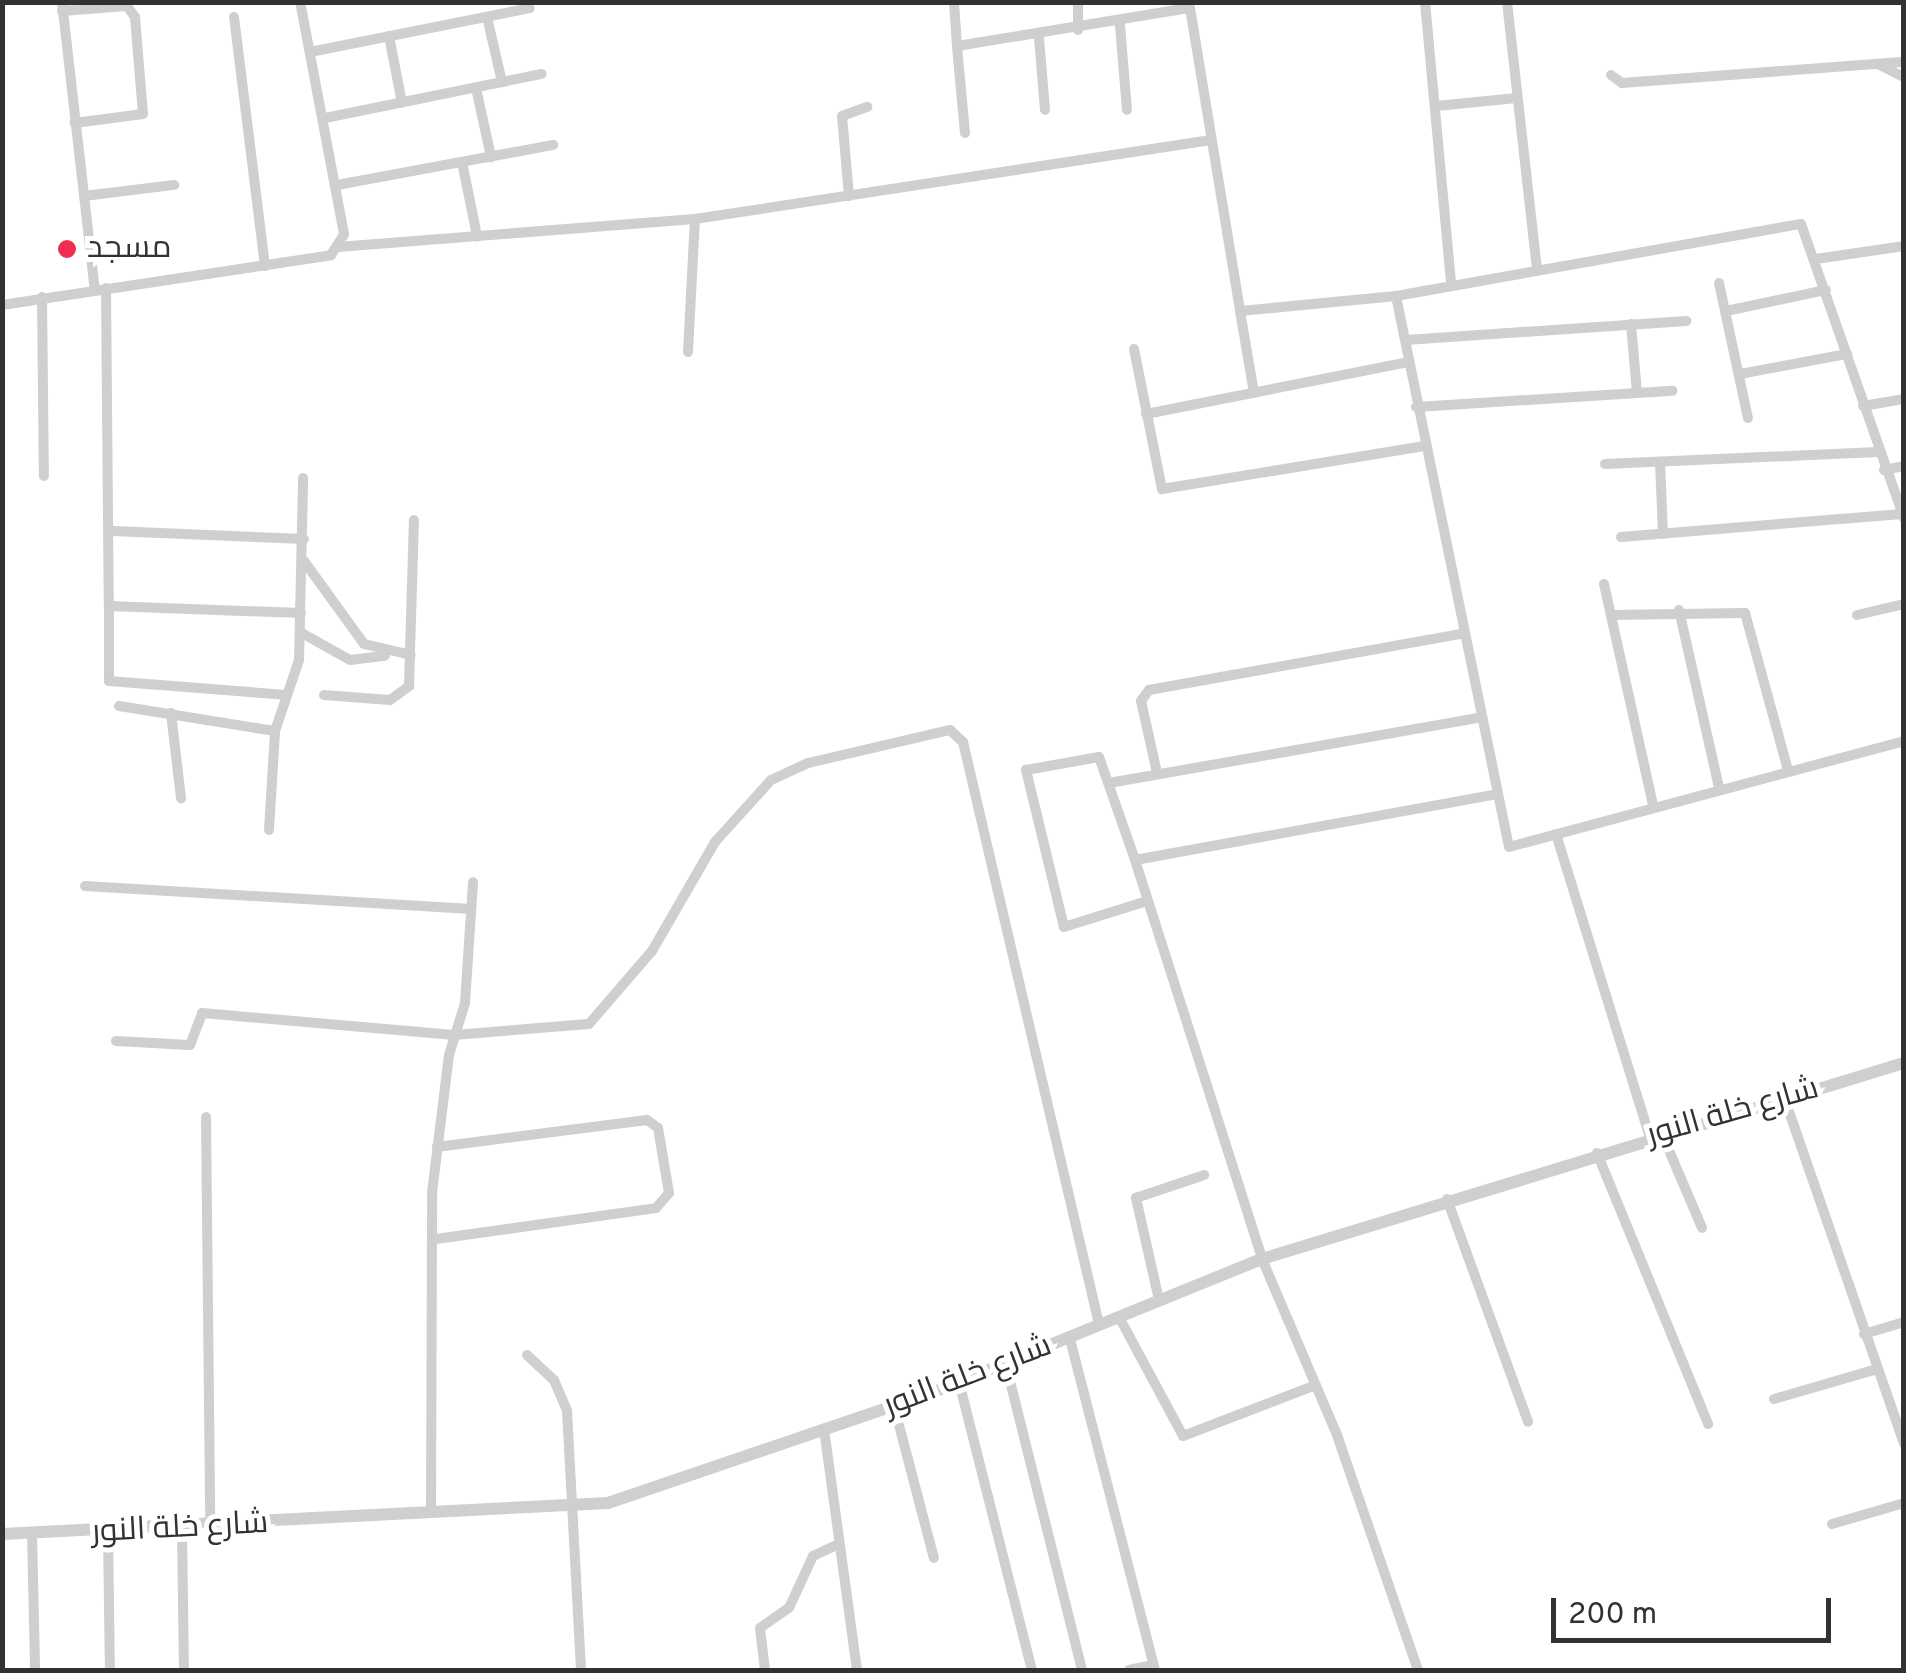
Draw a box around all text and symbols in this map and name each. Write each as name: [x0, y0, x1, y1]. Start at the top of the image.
place label: مسجد: [87, 230, 171, 268]
marker: مسجد: [56, 238, 78, 260]
street label: شارع خلة النور: [1643, 1070, 1823, 1156]
street label: شارع خلة النور: [879, 1327, 1057, 1427]
street label: شارع خلة النور: [91, 1505, 269, 1553]
scale bar: [1556, 1578, 1836, 1640]
text: 200 m: [1568, 1597, 1657, 1634]

